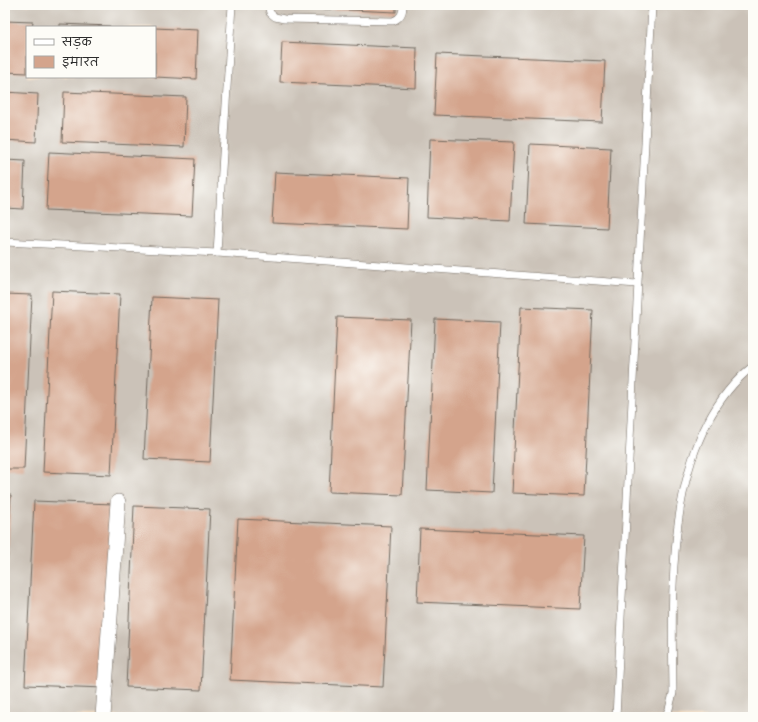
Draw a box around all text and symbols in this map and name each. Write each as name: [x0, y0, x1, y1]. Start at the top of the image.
legend: [26, 26, 156, 78]
text: सड़क: [61, 33, 93, 50]
text: इमारत: [62, 53, 100, 69]

